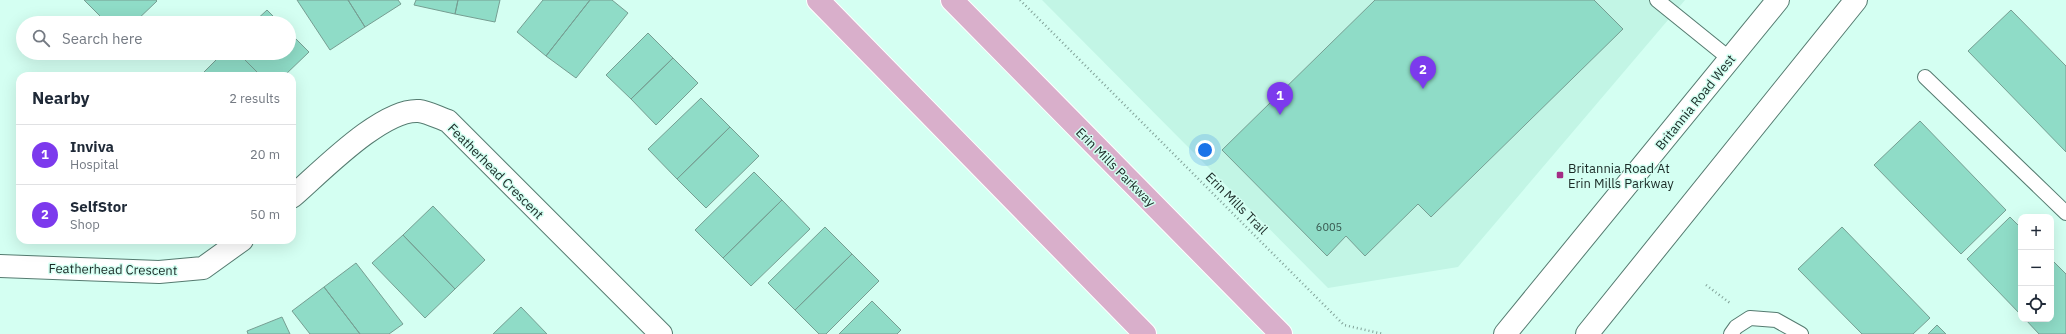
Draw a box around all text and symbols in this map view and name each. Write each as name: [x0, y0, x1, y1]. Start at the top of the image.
search box: [16, 16, 296, 60]
icon: search: [30, 27, 52, 49]
text: Search here: [62, 29, 142, 48]
street label: Britannia Road West: [1652, 51, 1739, 154]
pin: 2: [1410, 56, 1436, 89]
pin: 1: [1267, 82, 1293, 115]
text: Nearby: [32, 87, 90, 109]
text: 2 results: [229, 90, 280, 107]
street label: Featherhead Crescent: [444, 120, 547, 223]
street label: Erin Mills Parkway: [1072, 124, 1159, 211]
text: Inviva: [70, 137, 114, 156]
your location: [1195, 140, 1215, 160]
text: 1: [41, 146, 49, 163]
text: 20 m: [250, 146, 280, 163]
text: Hospital: [70, 156, 119, 173]
place label: Britannia Road At Erin Mills Parkway: [1568, 160, 1674, 192]
street label: Erin Mills Trail: [1202, 169, 1272, 239]
marker: Britannia Road At Erin Mills Parkway: [1555, 170, 1565, 180]
text: SelfStor: [70, 197, 127, 216]
text: 2: [41, 206, 49, 223]
text: 50 m: [250, 206, 280, 223]
map controls: [2018, 214, 2054, 322]
button: +: [2018, 214, 2054, 250]
text: Shop: [70, 216, 100, 233]
house number: 6005: [1316, 220, 1342, 234]
button: −: [2018, 250, 2054, 286]
street label: Featherhead Crescent: [48, 260, 178, 279]
button: locate: [2018, 286, 2054, 322]

